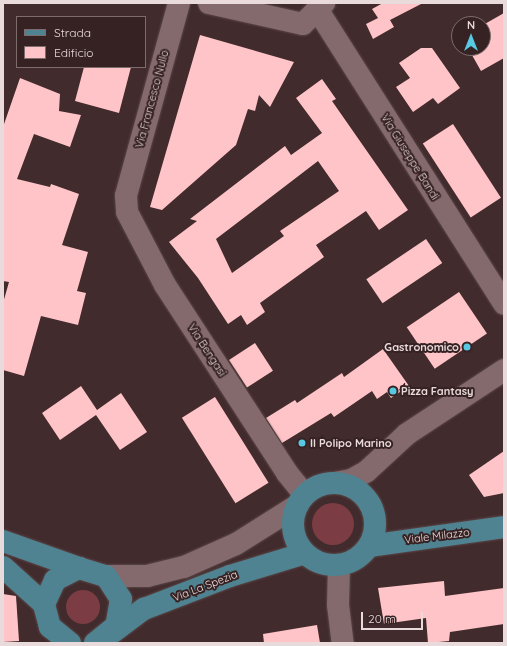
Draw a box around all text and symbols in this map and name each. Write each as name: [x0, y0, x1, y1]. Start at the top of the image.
legend: [16, 16, 146, 68]
north arrow: [451, 16, 491, 56]
text: N: [467, 18, 475, 32]
text: Strada: [54, 25, 91, 40]
text: Edificio: [54, 45, 94, 60]
street label: Via Francesco Nullo: [133, 49, 171, 149]
street label: Via Giuseppe Bandi: [378, 112, 442, 202]
street label: Via Bengasi: [185, 321, 229, 379]
place label: Gastronomico: [384, 340, 459, 354]
marker: Gastronomico: [462, 342, 472, 352]
place label: Pizza Fantasy: [401, 384, 473, 398]
marker: Pizza Fantasy: [388, 386, 398, 396]
place label: Il Polipo Marino: [310, 436, 392, 450]
marker: Il Polipo Marino: [297, 438, 307, 448]
street label: Viale Milazzo: [404, 525, 470, 547]
street label: Via La Spezia: [171, 568, 239, 604]
scale bar: [363, 604, 425, 630]
text: 20 m: [368, 611, 396, 626]

